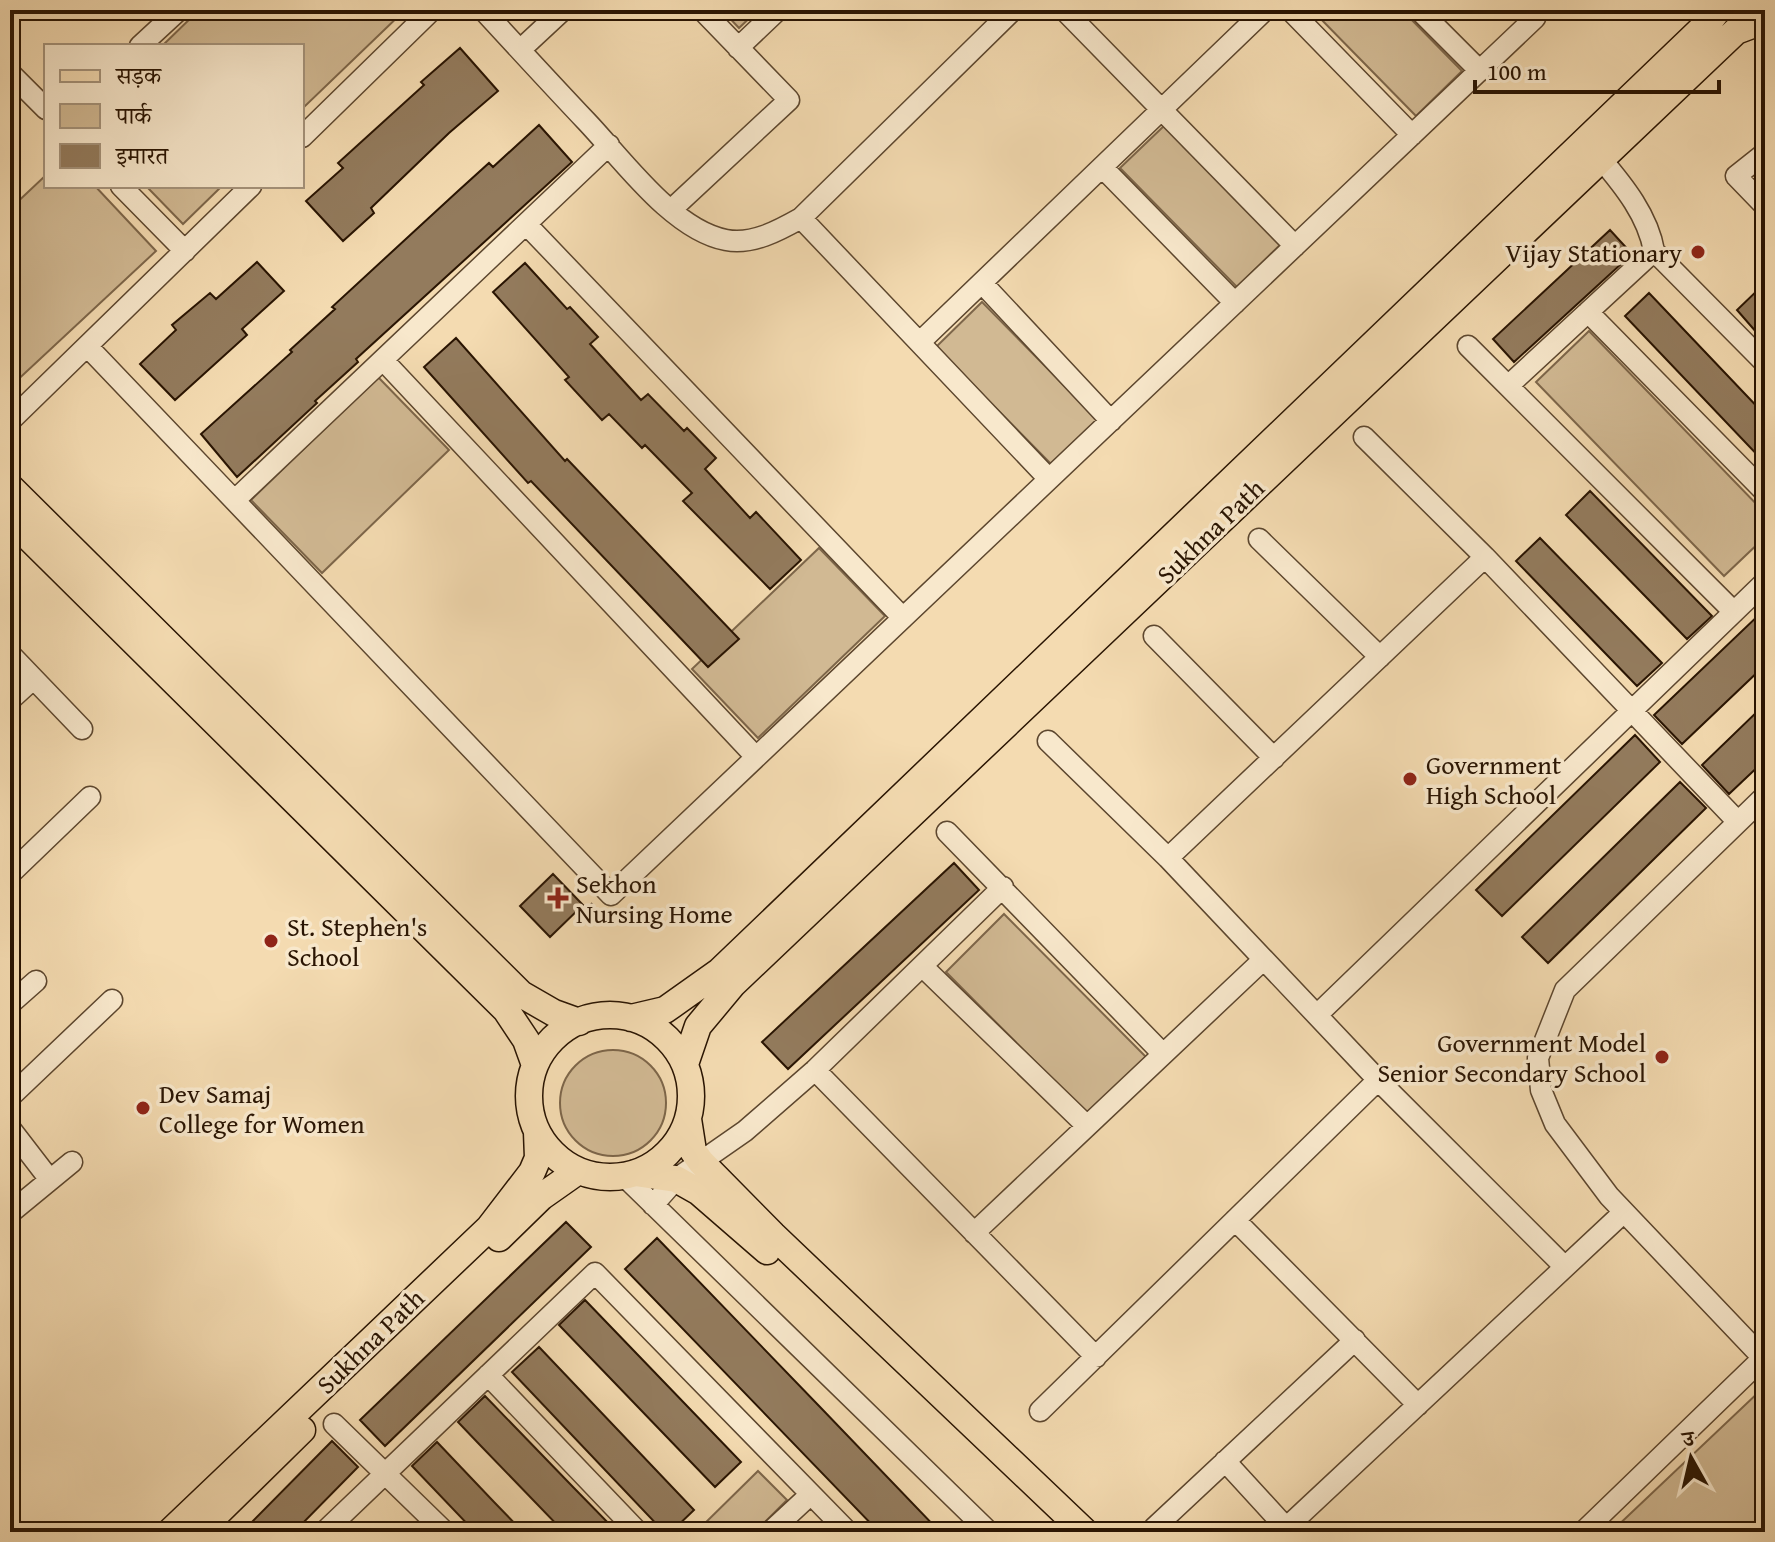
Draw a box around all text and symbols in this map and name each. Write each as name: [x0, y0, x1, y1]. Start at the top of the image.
legend: [44, 44, 304, 188]
scale bar: [1475, 44, 1719, 94]
text: 100 m: [1487, 54, 1547, 89]
text: सड़क: [115, 58, 163, 93]
text: पार्क: [115, 98, 153, 133]
text: इमारत: [115, 138, 169, 173]
place label: Vijay Stationary: [1505, 233, 1682, 272]
marker: Vijay Stationary: [1689, 243, 1707, 261]
street label: Sukhna Path: [1147, 469, 1273, 593]
place label: Government High School: [1426, 745, 1561, 814]
marker: Government High School: [1401, 770, 1419, 788]
place label: Sekhon Nursing Home: [576, 864, 733, 933]
marker: Sekhon Nursing Home: [547, 887, 569, 909]
place label: St. Stephen's School: [287, 907, 427, 976]
marker: St. Stephen's School: [262, 932, 280, 950]
place label: Government Model Senior Secondary School: [1377, 1023, 1646, 1092]
marker: Government Model Senior Secondary School: [1653, 1048, 1671, 1066]
place label: Dev Samaj College for Women: [159, 1074, 365, 1143]
marker: Dev Samaj College for Women: [134, 1099, 152, 1117]
street label: Sukhna Path: [307, 1279, 433, 1403]
north arrow: [1651, 1418, 1731, 1498]
text: उ: [1678, 1421, 1698, 1455]

